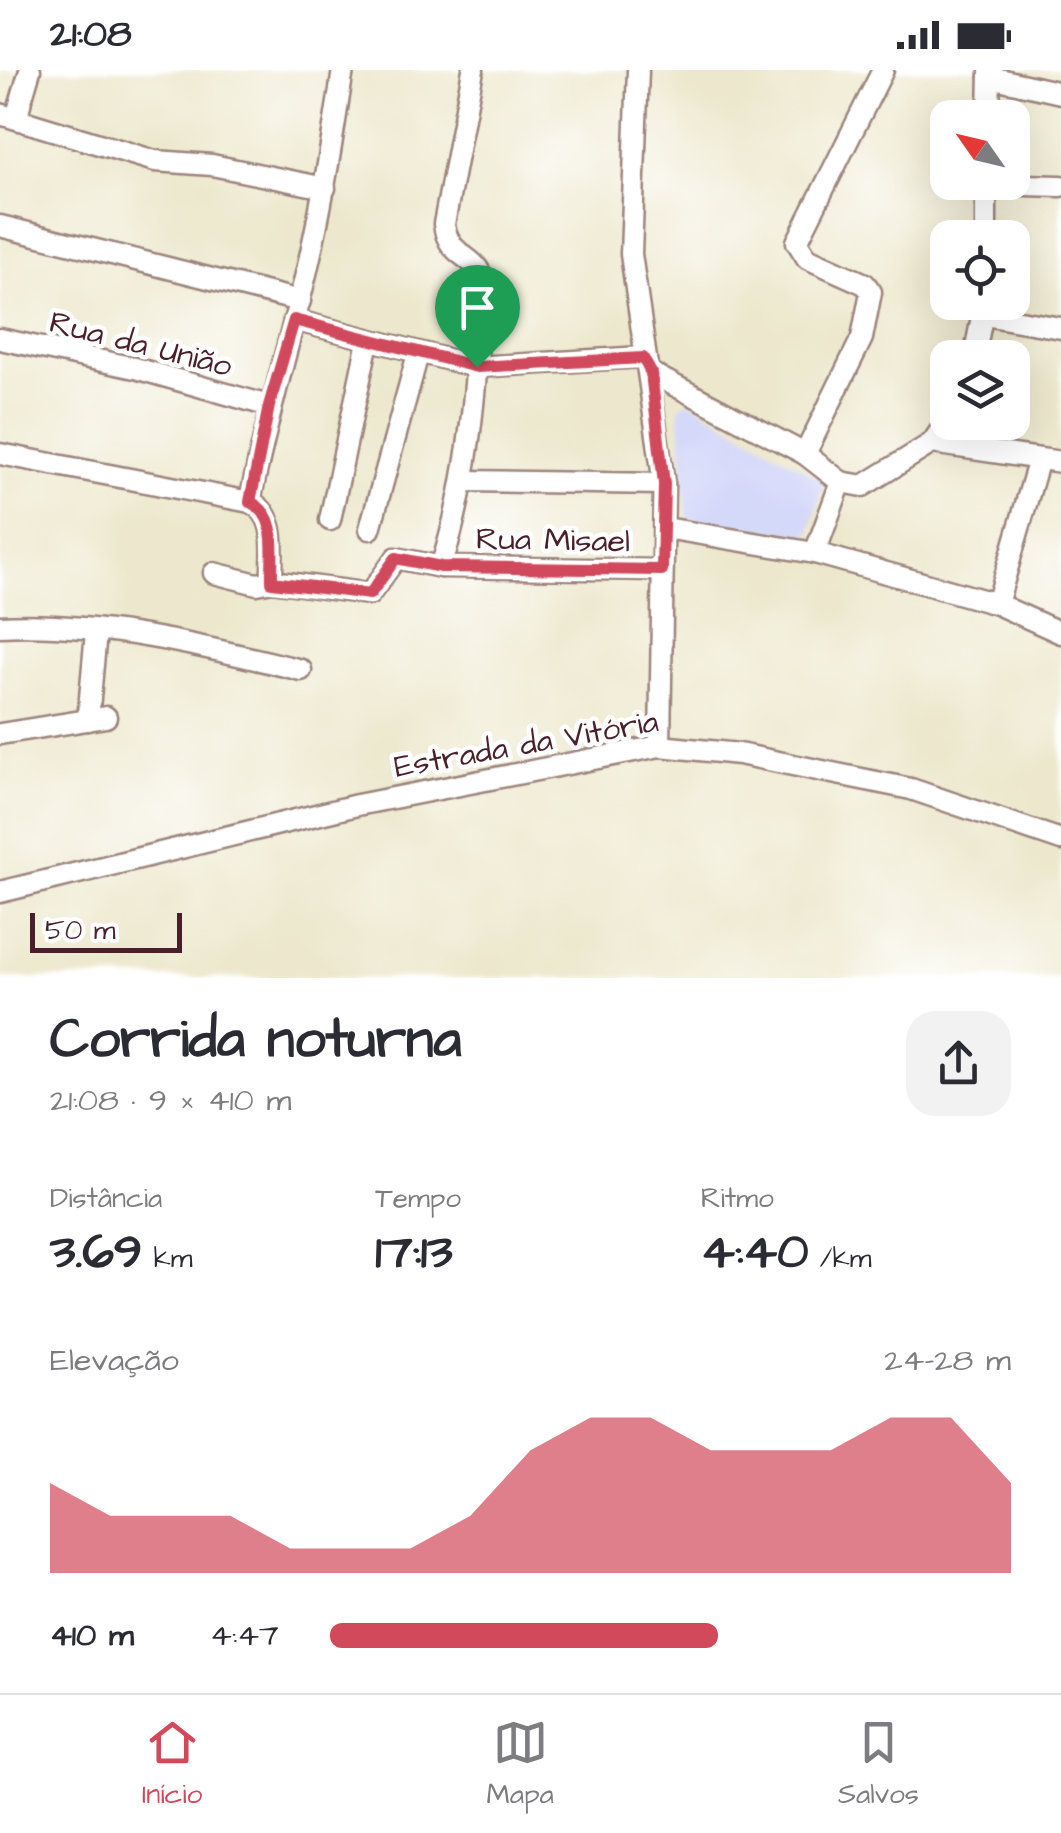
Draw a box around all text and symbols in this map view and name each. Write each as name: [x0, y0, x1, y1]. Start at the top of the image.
text: 21:08: [50, 9, 132, 61]
north arrow: [930, 100, 1030, 200]
map controls: [930, 100, 1030, 440]
button: locate: [930, 220, 1030, 320]
pin: [435, 265, 520, 368]
icon: arrive: [450, 280, 505, 335]
street label: Rua da União: [45, 300, 237, 389]
button: layers: [930, 340, 1030, 440]
street label: Rua Misael: [476, 517, 630, 564]
street label: Estrada da Vitória: [391, 699, 662, 790]
scale bar: [30, 908, 182, 953]
text: 50 m: [45, 911, 116, 950]
text: Corrida noturna: [50, 1002, 462, 1078]
button: share: [906, 1011, 1011, 1116]
text: 21:08 · 9 × 410 m: [50, 1078, 292, 1123]
text: Distância: [50, 1179, 162, 1218]
text: Tempo: [375, 1179, 461, 1218]
text: Ritmo: [701, 1179, 774, 1218]
text: 3.69: [50, 1218, 142, 1287]
text: 17:13: [375, 1218, 453, 1287]
text: 4:40: [701, 1218, 809, 1287]
text: km: [142, 1239, 193, 1278]
text: /km: [809, 1239, 872, 1278]
text: Elevação: [50, 1338, 179, 1383]
text: 24–28 m: [884, 1338, 1011, 1383]
text: 410 m: [50, 1613, 134, 1658]
text: 4:47: [210, 1613, 279, 1658]
tab: Início: [142, 1715, 202, 1814]
tab: Mapa: [486, 1715, 554, 1814]
tab: Salvos: [838, 1715, 919, 1814]

